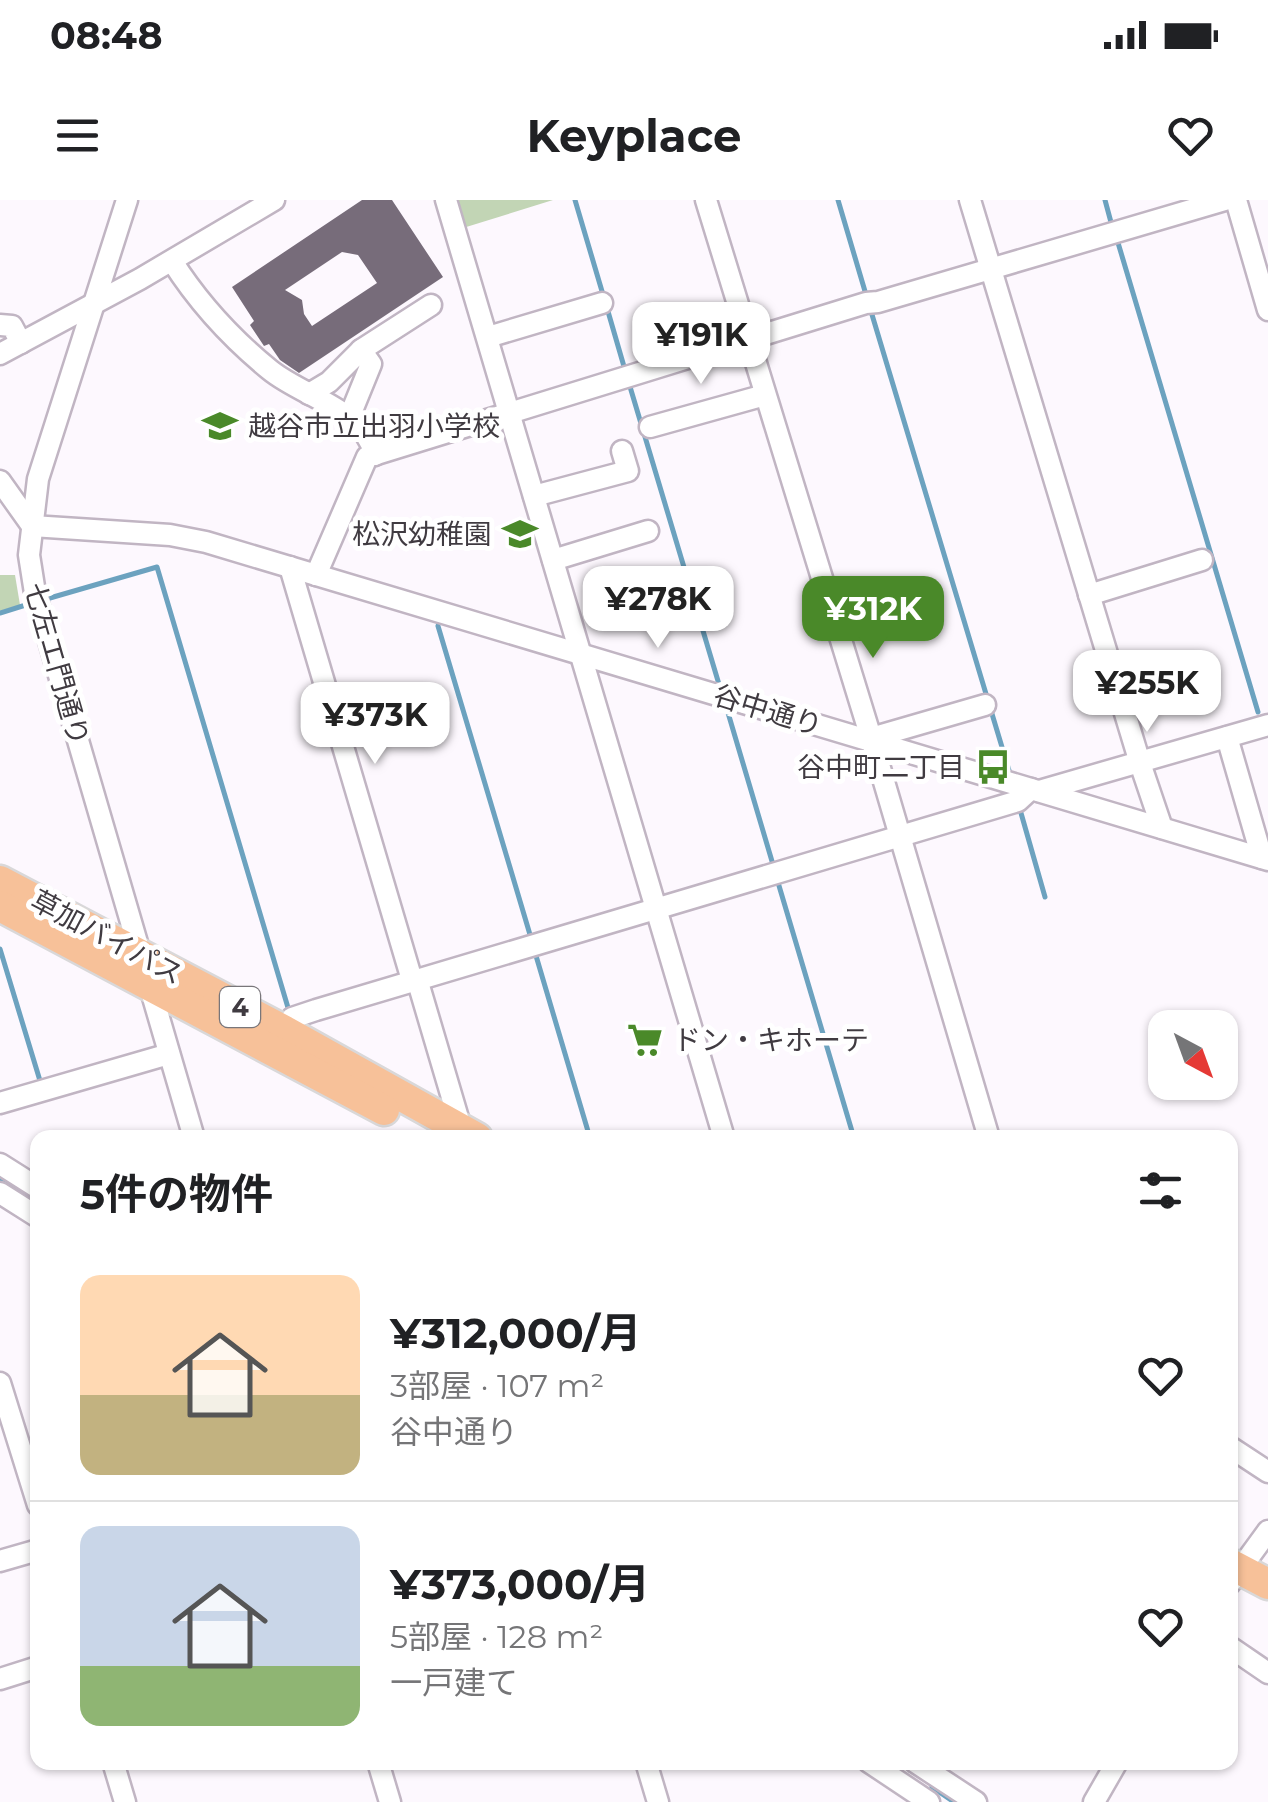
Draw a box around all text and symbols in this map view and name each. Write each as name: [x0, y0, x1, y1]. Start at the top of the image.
text: 08:48: [50, 12, 162, 59]
icon: menu: [50, 108, 105, 163]
text: Keyplace: [527, 108, 741, 163]
icon: heart: [1163, 108, 1218, 163]
pin: ¥191K: [631, 302, 771, 387]
text: ¥191K: [654, 315, 748, 354]
school or university icon: 越谷市立出羽小学校: [201, 407, 239, 445]
place label: 越谷市立出羽小学校: [248, 409, 500, 443]
school or university icon: 松沢幼稚園: [501, 515, 539, 553]
place label: 松沢幼稚園: [352, 517, 492, 551]
pin: ¥278K: [588, 566, 728, 651]
pin: ¥312K: [803, 576, 943, 661]
street label: 七左エ門通り: [18, 579, 96, 749]
text: ¥278K: [605, 579, 711, 618]
text: ¥312K: [824, 589, 922, 628]
pin: ¥255K: [1077, 650, 1217, 735]
text: ¥255K: [1095, 663, 1199, 702]
street label: 谷中通り: [709, 677, 827, 743]
pin: ¥373K: [305, 682, 445, 767]
text: ¥373K: [323, 695, 427, 734]
bus stop icon: 谷中町二丁目: [974, 748, 1012, 786]
place label: 谷中町二丁目: [797, 750, 965, 784]
street label: 草加バイパス: [25, 883, 189, 991]
road number: 4: [220, 987, 260, 1027]
north arrow: [1148, 1010, 1238, 1100]
map controls: [1148, 1010, 1238, 1100]
supermarket icon: ドン・キホーテ: [626, 1021, 664, 1059]
place label: ドン・キホーテ: [673, 1023, 869, 1057]
icon: filters: [1133, 1163, 1188, 1218]
text: 5件の物件: [80, 1168, 273, 1220]
text: ¥312,000/月: [390, 1307, 642, 1359]
icon: home: [160, 1315, 280, 1435]
icon: heart: [1133, 1348, 1188, 1403]
text: 3部屋 · 107 m²: [390, 1366, 604, 1405]
text: 谷中通り: [390, 1412, 518, 1451]
text: ¥373,000/月: [390, 1558, 650, 1610]
icon: home: [160, 1566, 280, 1686]
icon: heart: [1133, 1599, 1188, 1654]
text: 5部屋 · 128 m²: [390, 1617, 603, 1656]
text: 一戸建て: [390, 1663, 518, 1702]

